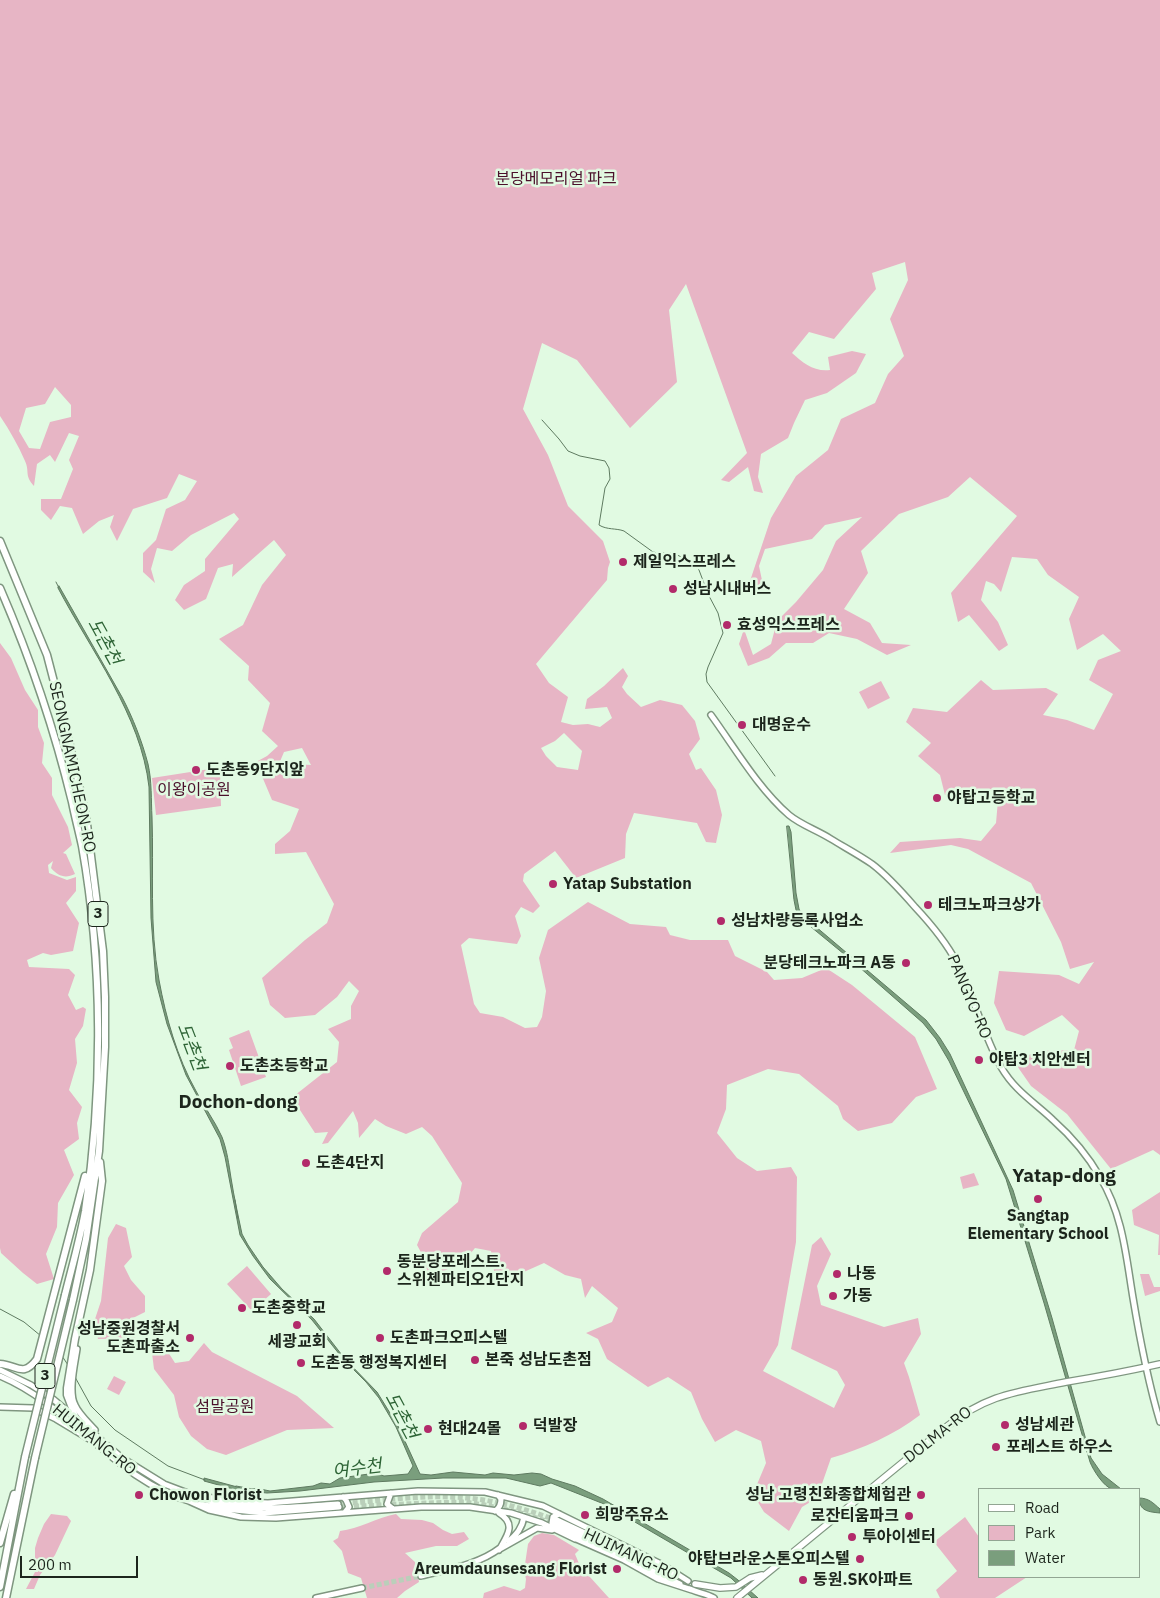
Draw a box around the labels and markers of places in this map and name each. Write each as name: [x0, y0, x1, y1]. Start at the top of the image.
place label: 제일익스프레스: [633, 552, 736, 572]
marker: 제일익스프레스: [617, 556, 629, 568]
place label: 성남시내버스: [683, 579, 771, 599]
marker: 성남시내버스: [667, 583, 679, 595]
place label: 효성익스프레스: [737, 615, 840, 635]
marker: 효성익스프레스: [721, 619, 733, 631]
place label: 대명운수: [752, 715, 811, 735]
marker: 대명운수: [736, 719, 748, 731]
place label: 도촌동9단지앞: [206, 760, 304, 780]
marker: 도촌동9단지앞: [190, 764, 202, 776]
place label: 야탑고등학교: [947, 788, 1035, 808]
marker: 야탑고등학교: [931, 792, 943, 804]
place label: Yatap Substation: [563, 874, 692, 894]
marker: Yatap Substation: [547, 878, 559, 890]
place label: 테크노파크상가: [938, 895, 1041, 915]
marker: 테크노파크상가: [922, 899, 934, 911]
place label: 성남차량등록사업소: [731, 911, 863, 931]
marker: 성남차량등록사업소: [715, 915, 727, 927]
place label: 분당테크노파크 A동: [764, 953, 896, 973]
marker: 분당테크노파크 A동: [900, 957, 912, 969]
place label: 야탑3 치안센터: [989, 1050, 1091, 1070]
marker: 야탑3 치안센터: [973, 1054, 985, 1066]
place label: 도촌초등학교: [240, 1056, 328, 1076]
marker: 도촌초등학교: [224, 1060, 236, 1072]
place label: 도촌4단지: [316, 1153, 384, 1173]
marker: 도촌4단지: [300, 1157, 312, 1169]
marker: Sangtap Elementary School: [1032, 1193, 1044, 1205]
place label: Sangtap Elementary School: [967, 1206, 1109, 1244]
place label: 동분당포레스트. 스위첸파티오1단지: [397, 1252, 524, 1290]
place label: 나동: [847, 1264, 876, 1284]
marker: 동분당포레스트. 스위첸파티오1단지: [381, 1265, 393, 1277]
marker: 나동: [831, 1268, 843, 1280]
place label: 가동: [843, 1286, 872, 1306]
marker: 가동: [827, 1290, 839, 1302]
place label: 도촌중학교: [252, 1298, 326, 1318]
marker: 도촌중학교: [236, 1302, 248, 1314]
place label: 성남중원경찰서 도촌파출소: [77, 1319, 180, 1357]
marker: 세광교회: [291, 1319, 303, 1331]
place label: 도촌파크오피스텔: [390, 1328, 508, 1348]
marker: 성남중원경찰서 도촌파출소: [184, 1332, 196, 1344]
place label: 세광교회: [268, 1332, 326, 1352]
marker: 도촌파크오피스텔: [374, 1332, 386, 1344]
place label: 본죽 성남도촌점: [485, 1350, 592, 1370]
place label: 도촌동 행정복지센터: [311, 1353, 447, 1373]
marker: 본죽 성남도촌점: [469, 1354, 481, 1366]
marker: 도촌동 행정복지센터: [295, 1357, 307, 1369]
place label: 성남세관: [1015, 1415, 1074, 1435]
place label: 덕발장: [533, 1416, 577, 1436]
place label: 현대24몰: [438, 1419, 501, 1439]
marker: 성남세관: [999, 1419, 1011, 1431]
marker: 덕발장: [517, 1420, 529, 1432]
marker: 현대24몰: [422, 1423, 434, 1435]
place label: 포레스트 하우스: [1006, 1437, 1113, 1457]
marker: 포레스트 하우스: [990, 1441, 1002, 1453]
place label: Chowon Florist: [149, 1485, 262, 1505]
place label: 성남 고령친화종합체험관: [745, 1485, 911, 1505]
marker: Chowon Florist: [133, 1489, 145, 1501]
marker: 성남 고령친화종합체험관: [915, 1489, 927, 1501]
place label: 희망주유소: [595, 1505, 669, 1525]
place label: 로잔티움파크: [811, 1506, 899, 1526]
marker: 희망주유소: [579, 1509, 591, 1521]
marker: 로잔티움파크: [903, 1510, 915, 1522]
place label: 투아이센터: [862, 1527, 936, 1547]
marker: 투아이센터: [846, 1531, 858, 1543]
place label: 야탑브라운스톤오피스텔: [688, 1549, 850, 1569]
marker: 야탑브라운스톤오피스텔: [854, 1553, 866, 1565]
place label: Areumdaunsesang Florist: [414, 1559, 607, 1579]
marker: Areumdaunsesang Florist: [611, 1563, 623, 1575]
place label: 동원.SK아파트: [813, 1570, 913, 1590]
marker: 동원.SK아파트: [797, 1574, 809, 1586]

